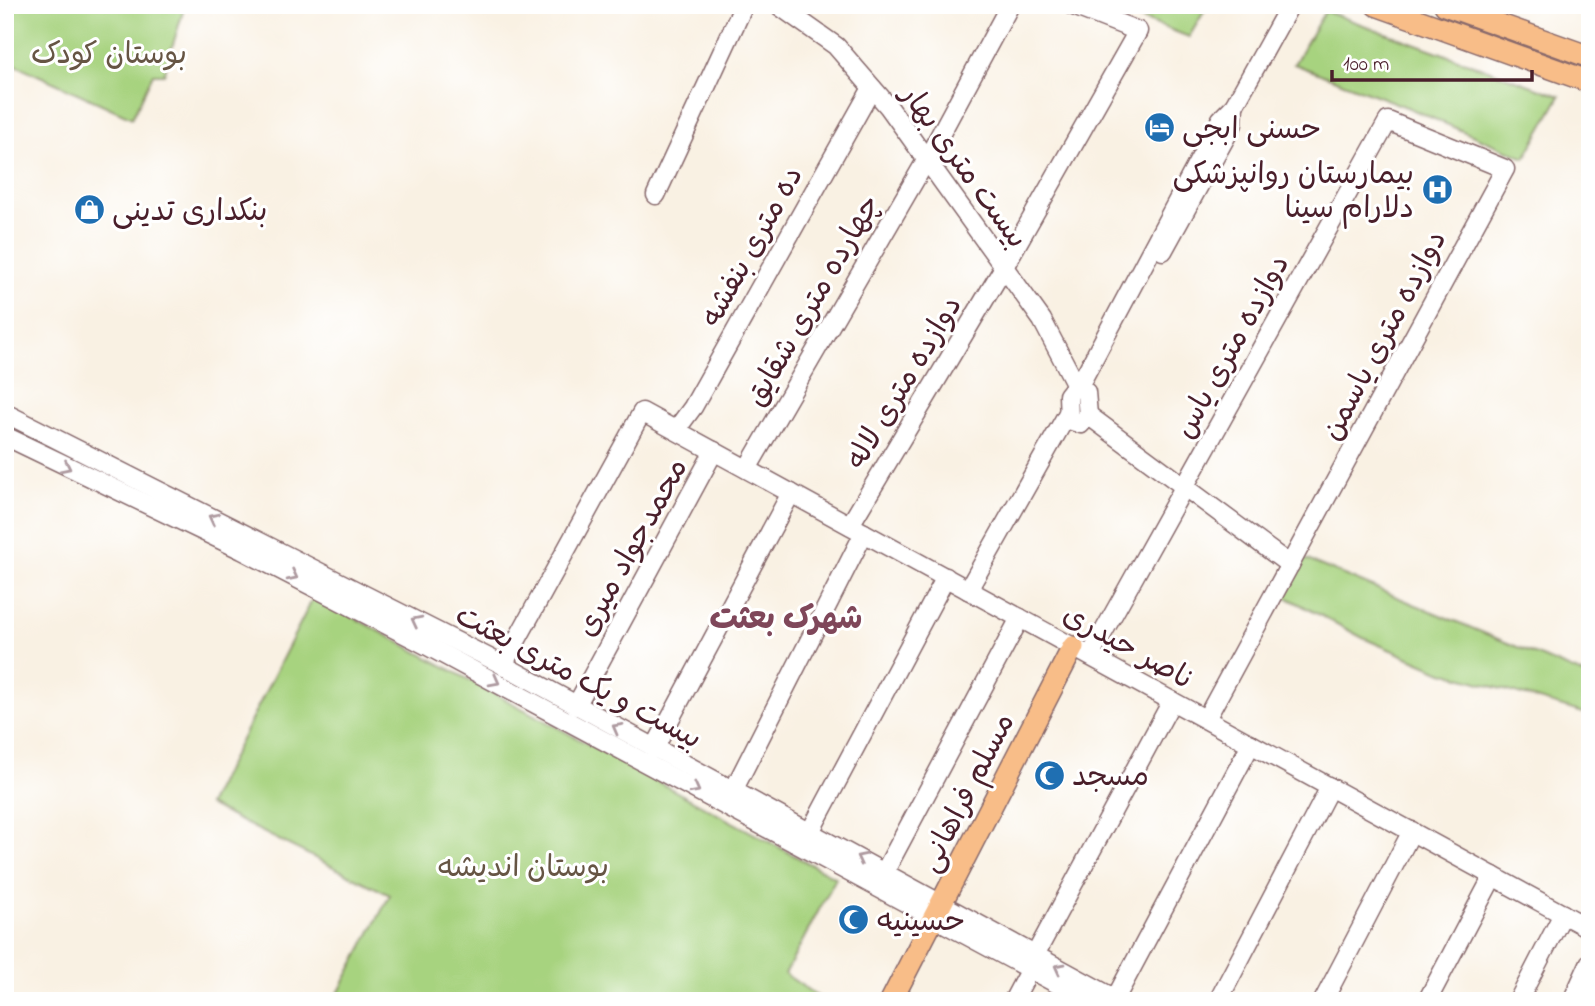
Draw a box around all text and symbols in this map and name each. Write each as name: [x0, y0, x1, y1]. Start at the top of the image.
park label: بوستان کودک: [31, 34, 187, 78]
scale bar: [1332, 38, 1532, 82]
text: 100 m: [1343, 50, 1389, 80]
street label: بیست متری بهار: [886, 74, 1037, 259]
place label: حسنی ابجی: [1182, 109, 1321, 153]
hotel icon: حسنی ابجی: [1142, 111, 1176, 145]
place label: بیمارستان روانپزشکی دلارام سینا: [1172, 154, 1414, 232]
street label: ده متری بنفشه: [691, 159, 816, 336]
hospital icon: بیمارستان روانپزشکی دلارام سینا: [1420, 173, 1454, 207]
street label: چهارده متری شقایق: [736, 187, 893, 416]
place label: بنکداری تدینی: [112, 191, 267, 235]
shop icon: بنکداری تدینی: [72, 193, 106, 227]
street label: دوازده متری یاسمن: [1312, 223, 1460, 449]
street label: دوازده متری یاس: [1165, 247, 1302, 447]
street label: دوازده متری لاله: [836, 288, 975, 479]
street label: محمدجواد میری: [566, 451, 701, 646]
one-way arrow: [59, 459, 71, 473]
one-way arrow: [208, 513, 221, 527]
one-way arrow: [286, 568, 298, 582]
street label: ناصر حیدری: [1054, 594, 1201, 703]
street label: بیست و یک متری بعثت: [446, 595, 709, 762]
district label: شهرک بعثت: [710, 597, 862, 644]
one-way arrow: [411, 616, 424, 630]
one-way arrow: [488, 673, 500, 687]
street label: مسلم فراهانی: [910, 706, 1028, 881]
one-way arrow: [612, 723, 624, 737]
place label: مسجد: [1072, 756, 1149, 800]
mosque icon: مسجد: [1032, 758, 1066, 792]
one-way arrow: [688, 781, 700, 795]
park label: بوستان اندیشه: [437, 847, 609, 891]
one-way arrow: [856, 853, 868, 867]
place label: حسینیه: [877, 901, 965, 945]
mosque icon: حسینیه: [837, 903, 871, 937]
one-way arrow: [1054, 963, 1066, 976]

